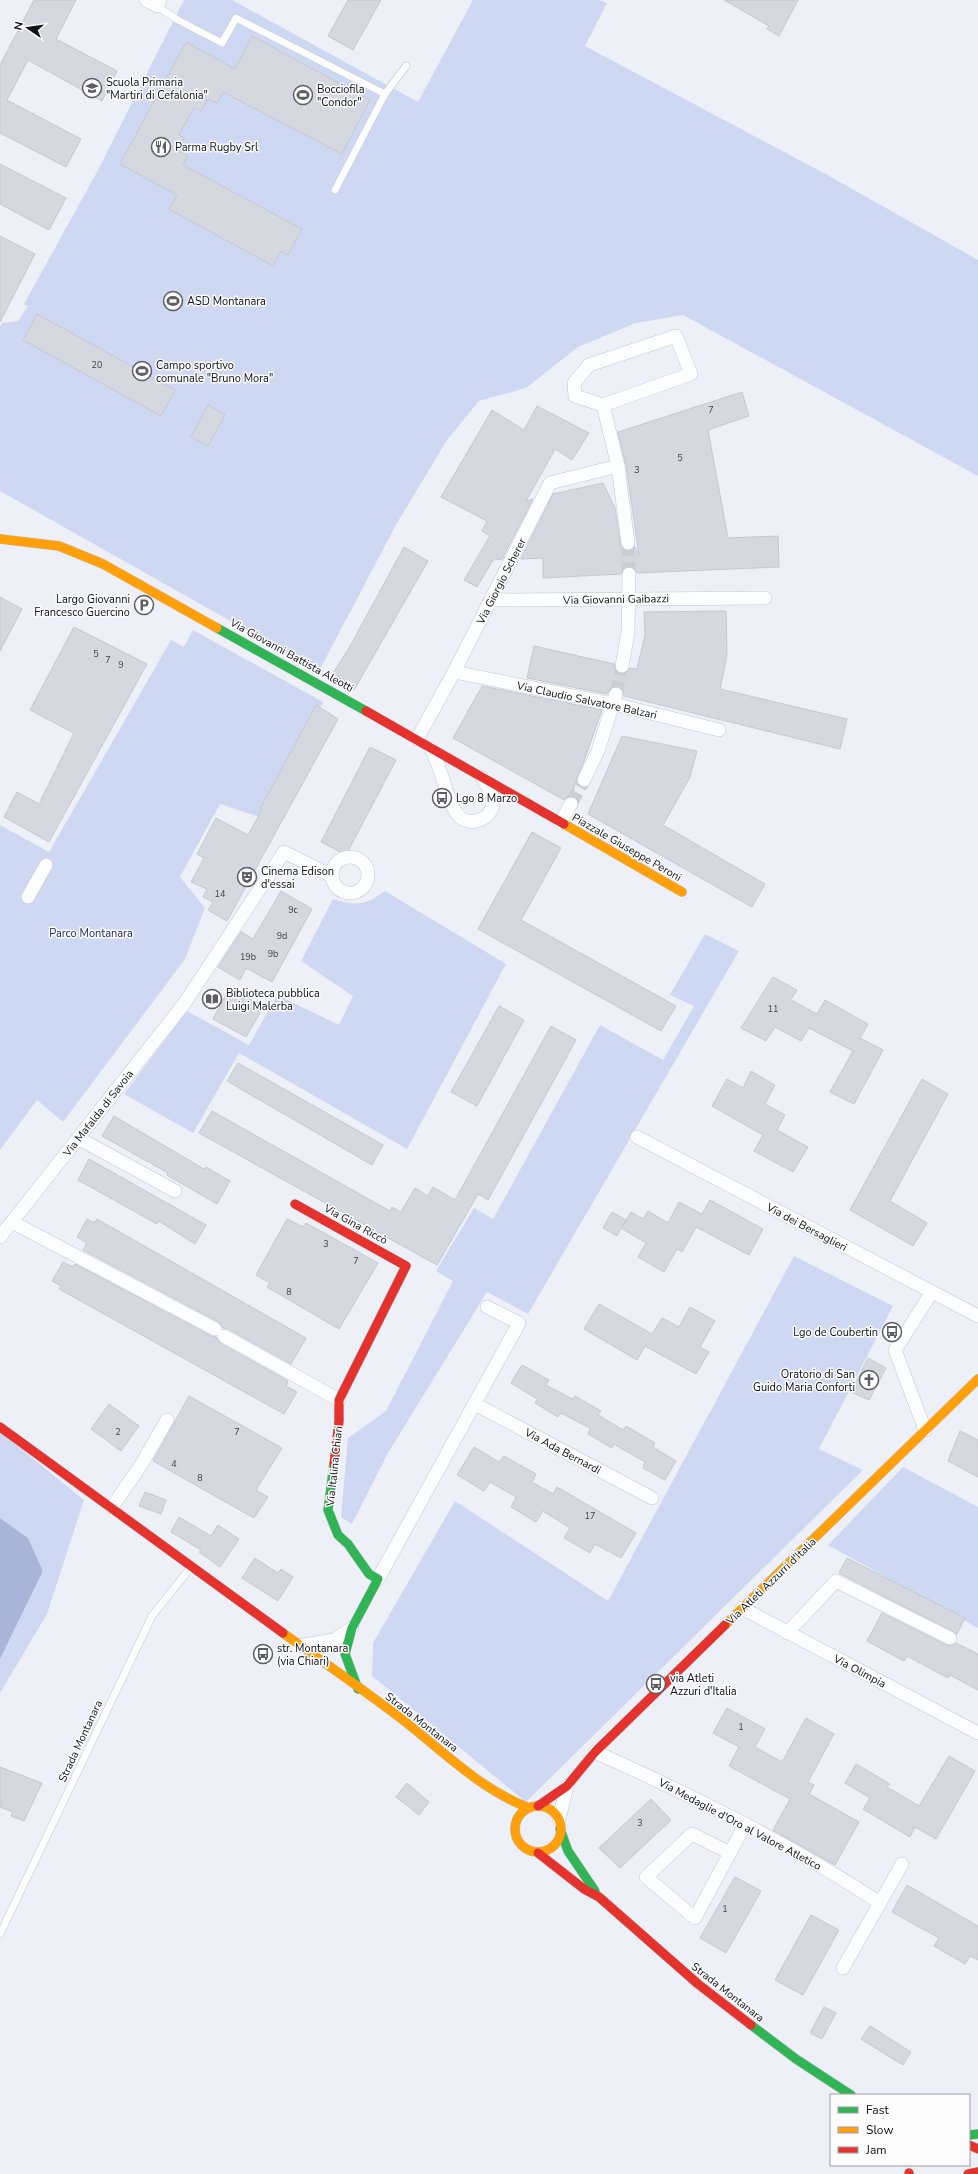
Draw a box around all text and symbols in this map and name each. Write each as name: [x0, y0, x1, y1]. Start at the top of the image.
north arrow: [8, 8, 48, 48]
text: N: [11, 20, 27, 32]
place label: Scuola Primaria "Martiri di Cefalonia": [106, 75, 208, 103]
school or university icon: Scuola Primaria "Martiri di Cefalonia": [81, 77, 103, 99]
place label: Bocciofila "Condor": [317, 82, 365, 110]
sports icon: Bocciofila "Condor": [292, 84, 314, 106]
restaurant icon: Parma Rugby Srl: [150, 136, 172, 158]
place label: Parma Rugby Srl: [175, 140, 259, 155]
sports icon: ASD Montanara: [162, 290, 184, 312]
place label: ASD Montanara: [187, 294, 266, 309]
place label: Campo sportivo comunale "Bruno Mora": [156, 358, 273, 386]
house number: 20: [92, 359, 102, 371]
sports icon: Campo sportivo comunale "Bruno Mora": [131, 360, 153, 382]
house number: 7: [708, 404, 714, 416]
house number: 5: [677, 452, 683, 464]
house number: 3: [634, 464, 640, 476]
street label: Via Giorgio Scherer: [473, 536, 530, 628]
street label: Via Giovanni Gaibazzi: [562, 591, 669, 608]
place label: Largo Giovanni Francesco Guercino: [34, 592, 130, 620]
parking icon: Largo Giovanni Francesco Guercino: [133, 594, 155, 616]
street label: Via Giovanni Battista Aleotti: [226, 615, 356, 696]
house number: 5: [93, 648, 99, 660]
house number: 7: [105, 654, 111, 666]
house number: 9: [118, 659, 124, 671]
street label: Via Claudio Salvatore Balzari: [515, 678, 658, 723]
bus stop icon: Lgo 8 Marzo: [431, 787, 453, 809]
place label: Lgo 8 Marzo: [456, 791, 517, 806]
street label: Piazzale Giuseppe Peroni: [569, 810, 684, 885]
place label: Cinema Edison d'essai: [261, 864, 334, 892]
theatre icon: Cinema Edison d'essai: [236, 866, 258, 888]
house number: 14: [215, 888, 226, 900]
house number: 9c: [288, 904, 298, 916]
park label: Parco Montanara: [49, 926, 133, 941]
house number: 9d: [277, 930, 287, 942]
house number: 9b: [268, 948, 278, 960]
house number: 19b: [240, 951, 256, 963]
place label: Biblioteca pubblica Luigi Malerba: [226, 986, 320, 1014]
library icon: Biblioteca pubblica Luigi Malerba: [201, 988, 223, 1010]
house number: 11: [768, 1003, 778, 1015]
street label: Via Mafalda di Savoia: [59, 1067, 137, 1161]
street label: Via dei Bersaglieri: [763, 1199, 850, 1255]
street label: Via Gina Riccò: [321, 1200, 390, 1248]
house number: 3: [323, 1238, 329, 1250]
house number: 7: [353, 1255, 359, 1267]
house number: 8: [286, 1286, 292, 1298]
bus stop icon: Lgo de Coubertin: [881, 1321, 903, 1343]
place label: Lgo de Coubertin: [793, 1325, 878, 1340]
place label: Oratorio di San Guido Maria Conforti: [753, 1367, 855, 1395]
church icon: Oratorio di San Guido Maria Conforti: [858, 1369, 880, 1391]
street label: Via Italina Chiari: [323, 1425, 346, 1508]
street label: Via Ada Bernardi: [521, 1425, 603, 1478]
house number: 2: [115, 1426, 121, 1438]
house number: 7: [234, 1426, 240, 1438]
house number: 4: [171, 1458, 177, 1470]
house number: 8: [197, 1472, 203, 1484]
house number: 17: [585, 1510, 595, 1522]
street label: Via Atleti Azzurri d'Italia: [722, 1534, 820, 1629]
place label: str. Montanara (via Chiari): [277, 1641, 349, 1669]
bus stop icon: str. Montanara (via Chiari): [252, 1643, 274, 1665]
street label: Via Olimpia: [830, 1651, 889, 1692]
place label: via Atleti Azzuri d'Italia: [670, 1671, 737, 1699]
bus stop icon: via Atleti Azzuri d'Italia: [645, 1673, 667, 1695]
street label: Strada Montanara: [382, 1689, 461, 1756]
street label: Strada Montanara: [55, 1698, 106, 1785]
house number: 1: [738, 1721, 744, 1733]
street label: Via Medaglie d'Oro al Valore Atletico: [655, 1775, 824, 1874]
house number: 3: [637, 1817, 643, 1829]
house number: 1: [722, 1903, 728, 1915]
street label: Strada Montanara: [688, 1959, 767, 2026]
legend: [830, 2094, 970, 2166]
text: Fast: [866, 2102, 889, 2118]
text: Slow: [866, 2122, 894, 2138]
text: Jam: [865, 2142, 887, 2158]

